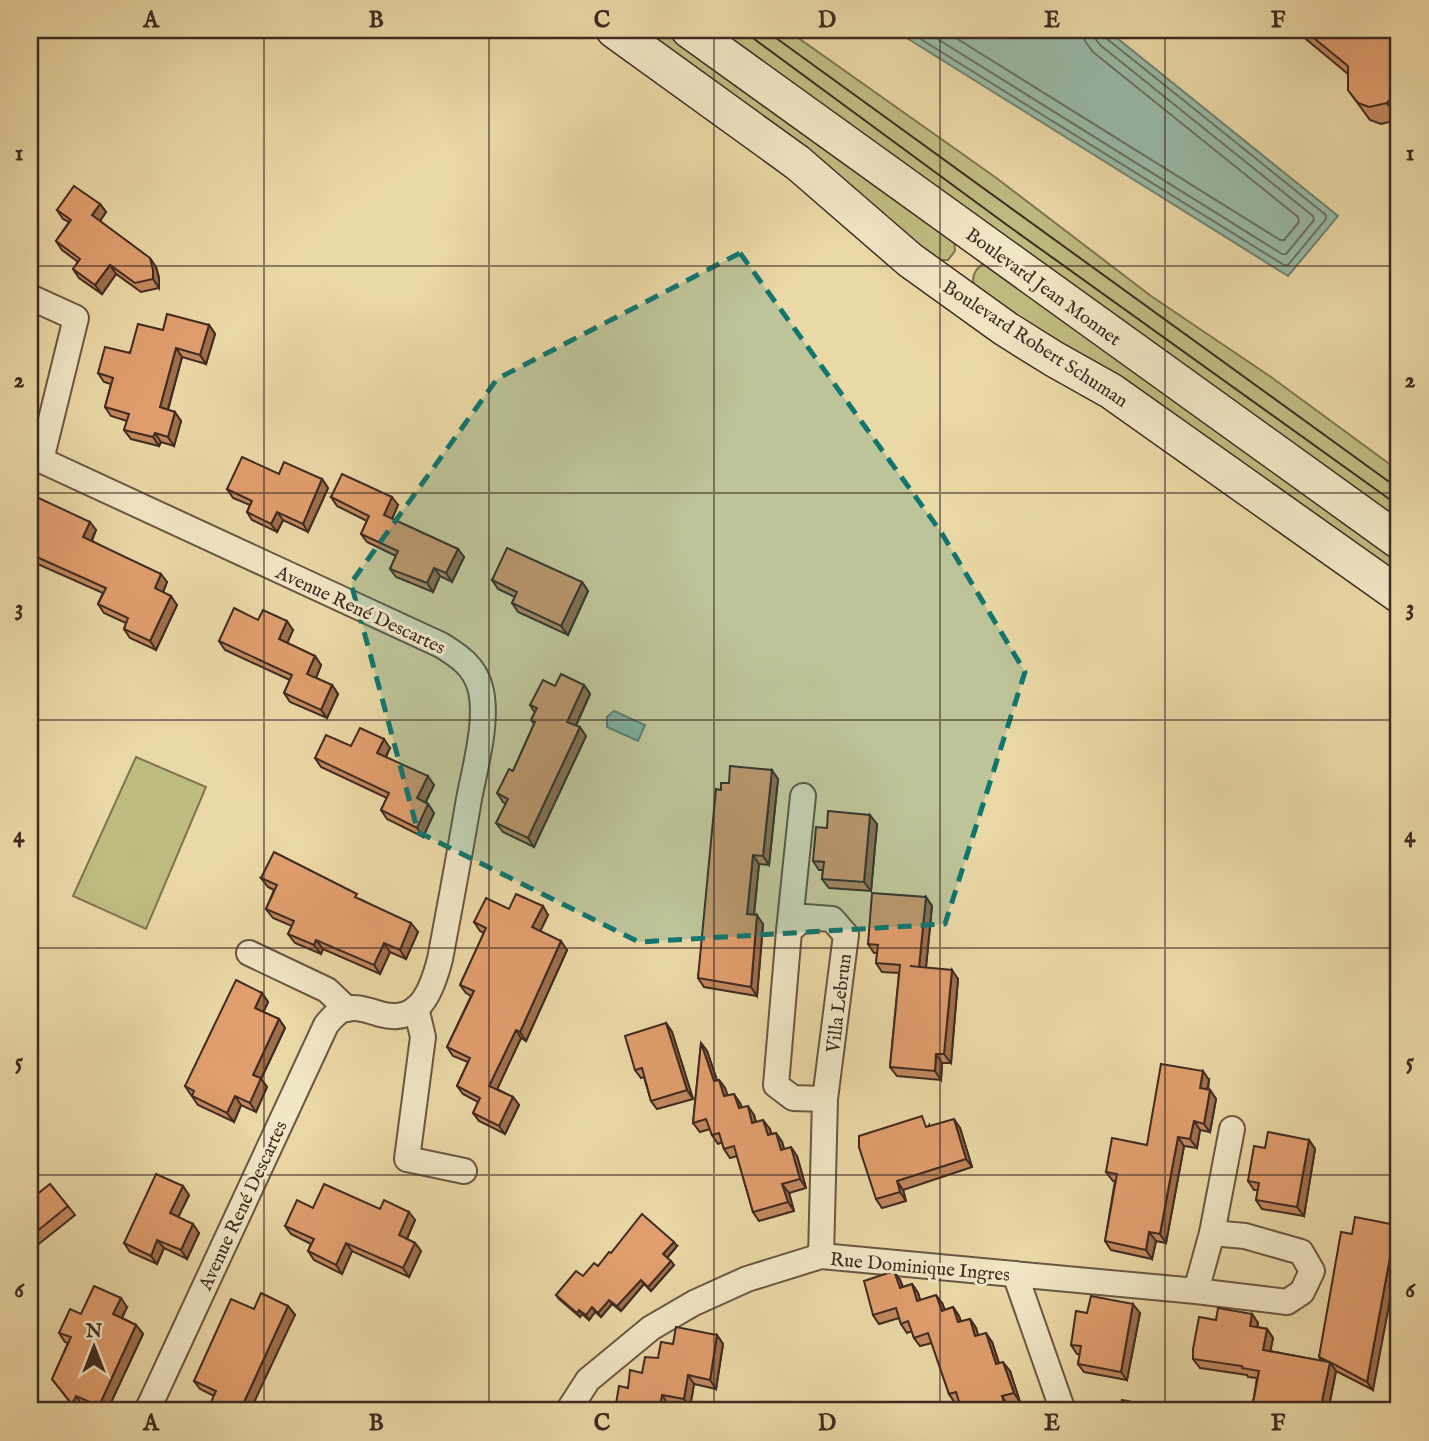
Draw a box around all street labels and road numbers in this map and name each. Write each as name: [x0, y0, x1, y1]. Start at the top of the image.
street label: Boulevard Jean Monnet: [960, 223, 1126, 352]
street label: Boulevard Robert Schuman: [938, 276, 1132, 414]
street label: Avenue René Descartes: [271, 561, 449, 661]
street label: Villa Lebrun: [822, 952, 858, 1055]
street label: Avenue René Descartes: [194, 1117, 294, 1295]
street label: Rue Dominique Ingres: [829, 1248, 1011, 1288]

